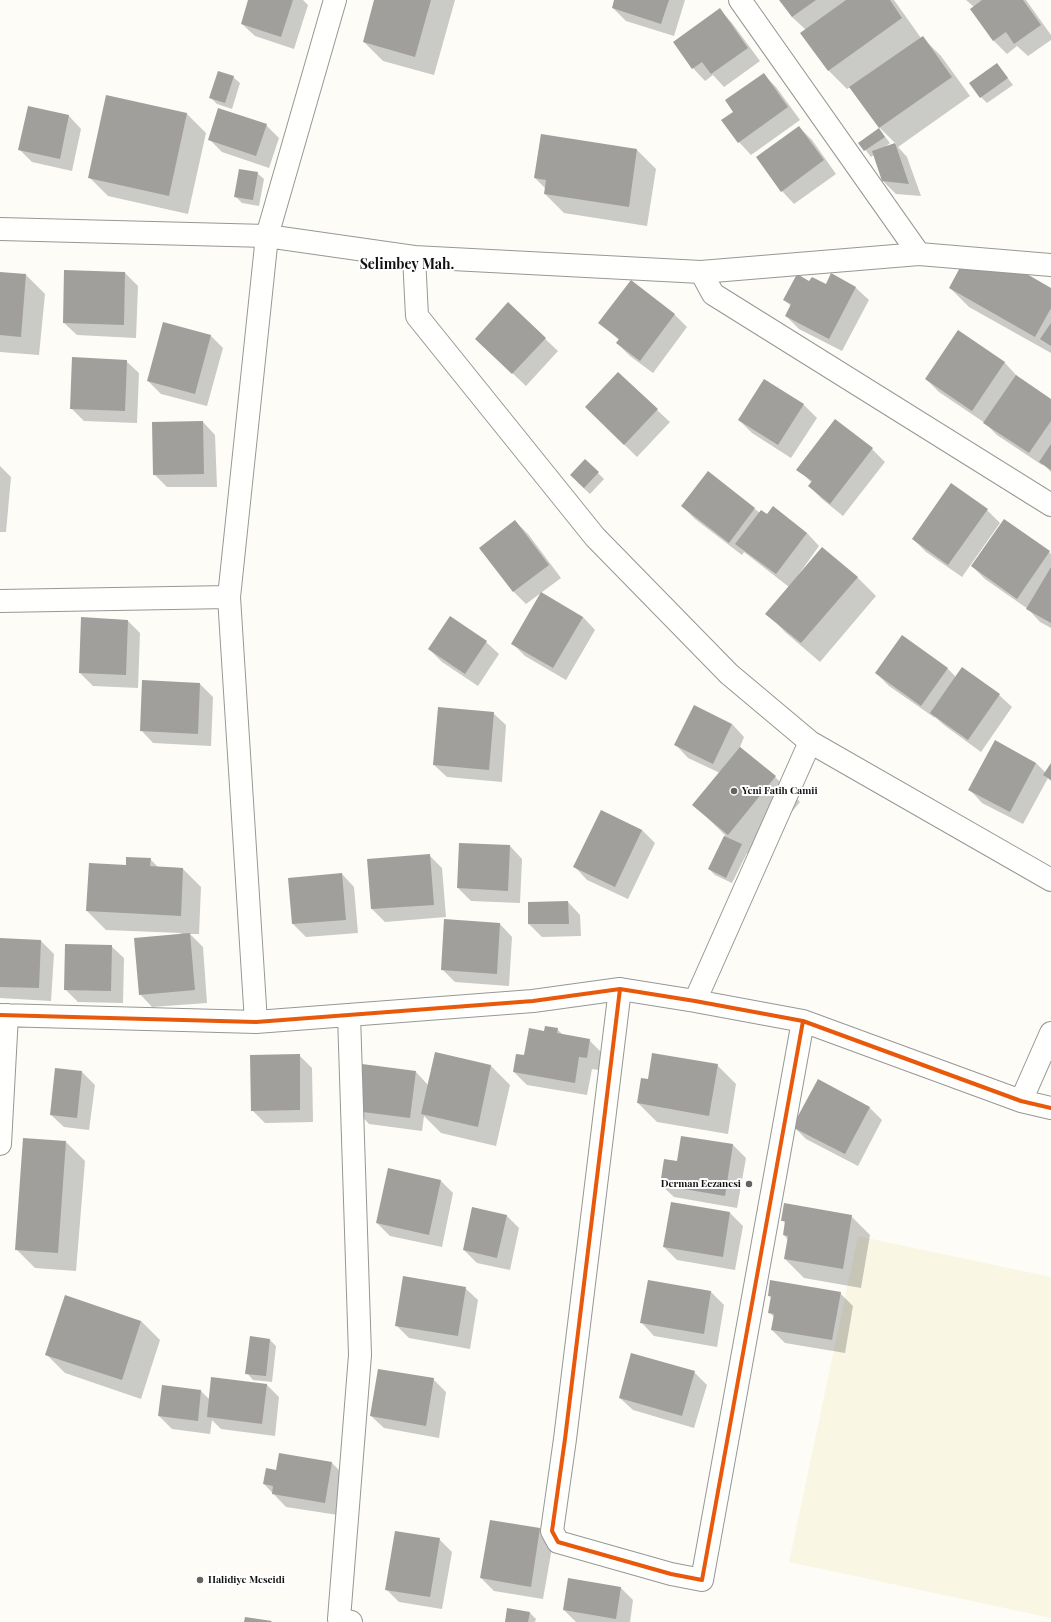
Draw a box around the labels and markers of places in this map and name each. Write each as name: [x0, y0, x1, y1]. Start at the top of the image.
place label: Yeni Fatih Camii: [742, 785, 818, 797]
marker: Yeni Fatih Camii: [729, 786, 739, 796]
place label: Derman Eczanesi: [661, 1178, 741, 1190]
marker: Derman Eczanesi: [744, 1179, 754, 1189]
place label: Halidiye Mescidi: [208, 1574, 285, 1586]
marker: Halidiye Mescidi: [195, 1575, 205, 1585]

